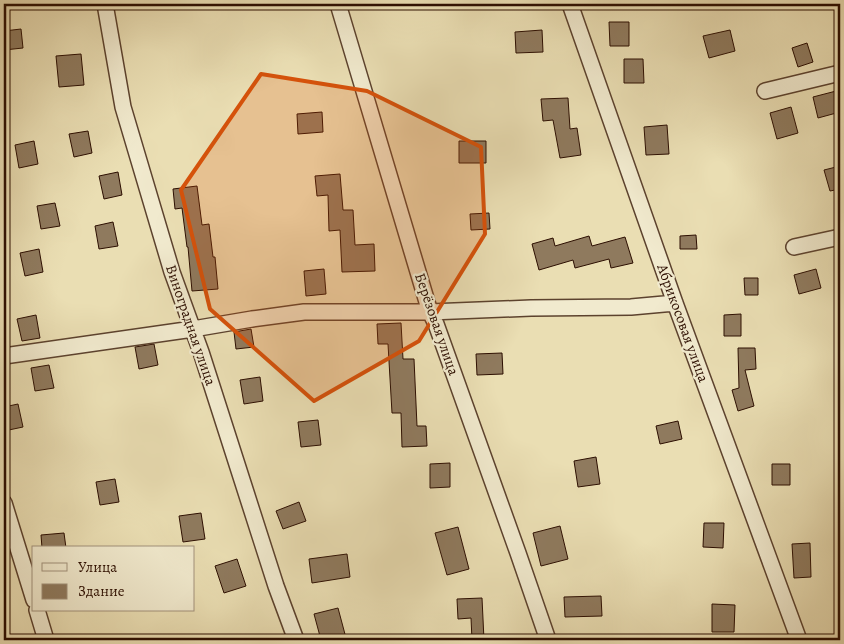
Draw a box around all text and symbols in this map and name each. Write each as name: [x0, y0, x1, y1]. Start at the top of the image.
street label: Абрикосовая улица: [652, 260, 714, 385]
street label: Виноградная улица: [161, 262, 221, 388]
street label: Берёзовая улица: [410, 270, 464, 378]
legend: [32, 546, 195, 612]
text: Улица: [78, 557, 117, 577]
text: Здание: [78, 581, 125, 601]

